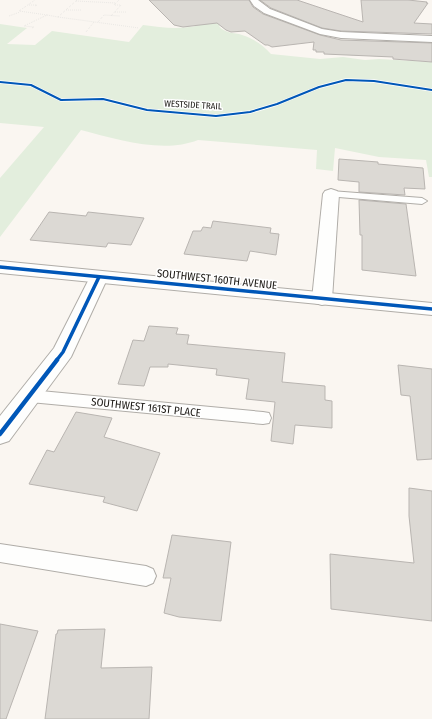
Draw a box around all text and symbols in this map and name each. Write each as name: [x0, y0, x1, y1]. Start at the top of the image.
street label: WESTSIDE TRAIL: [164, 98, 222, 112]
street label: SOUTHWEST 160TH AVENUE: [156, 267, 278, 292]
street label: SOUTHWEST 161ST PLACE: [90, 395, 201, 420]

